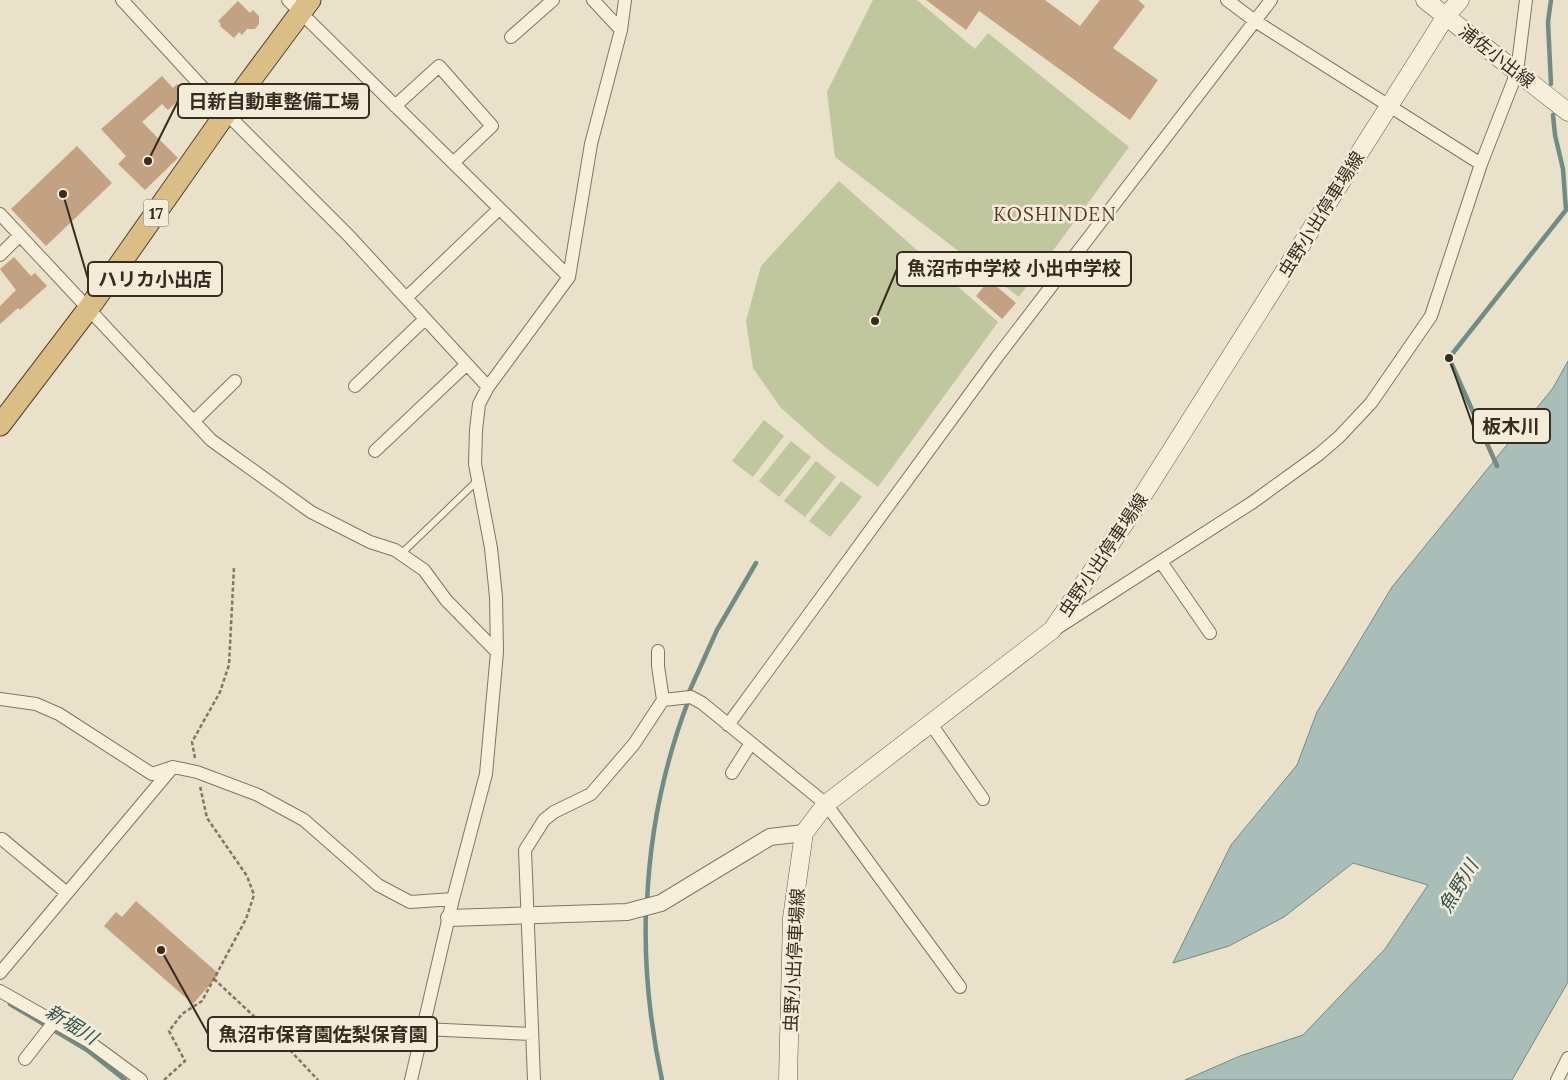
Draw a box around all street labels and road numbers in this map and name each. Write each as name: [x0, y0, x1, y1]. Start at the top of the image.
street label: 浦佐小出線: [1454, 19, 1540, 93]
street label: 虫野小出停車場線: [1273, 147, 1369, 281]
road number: 17: [144, 200, 168, 227]
street label: 虫野小出停車場線: [1053, 489, 1153, 621]
street label: 虫野小出停車場線: [779, 887, 809, 1033]

